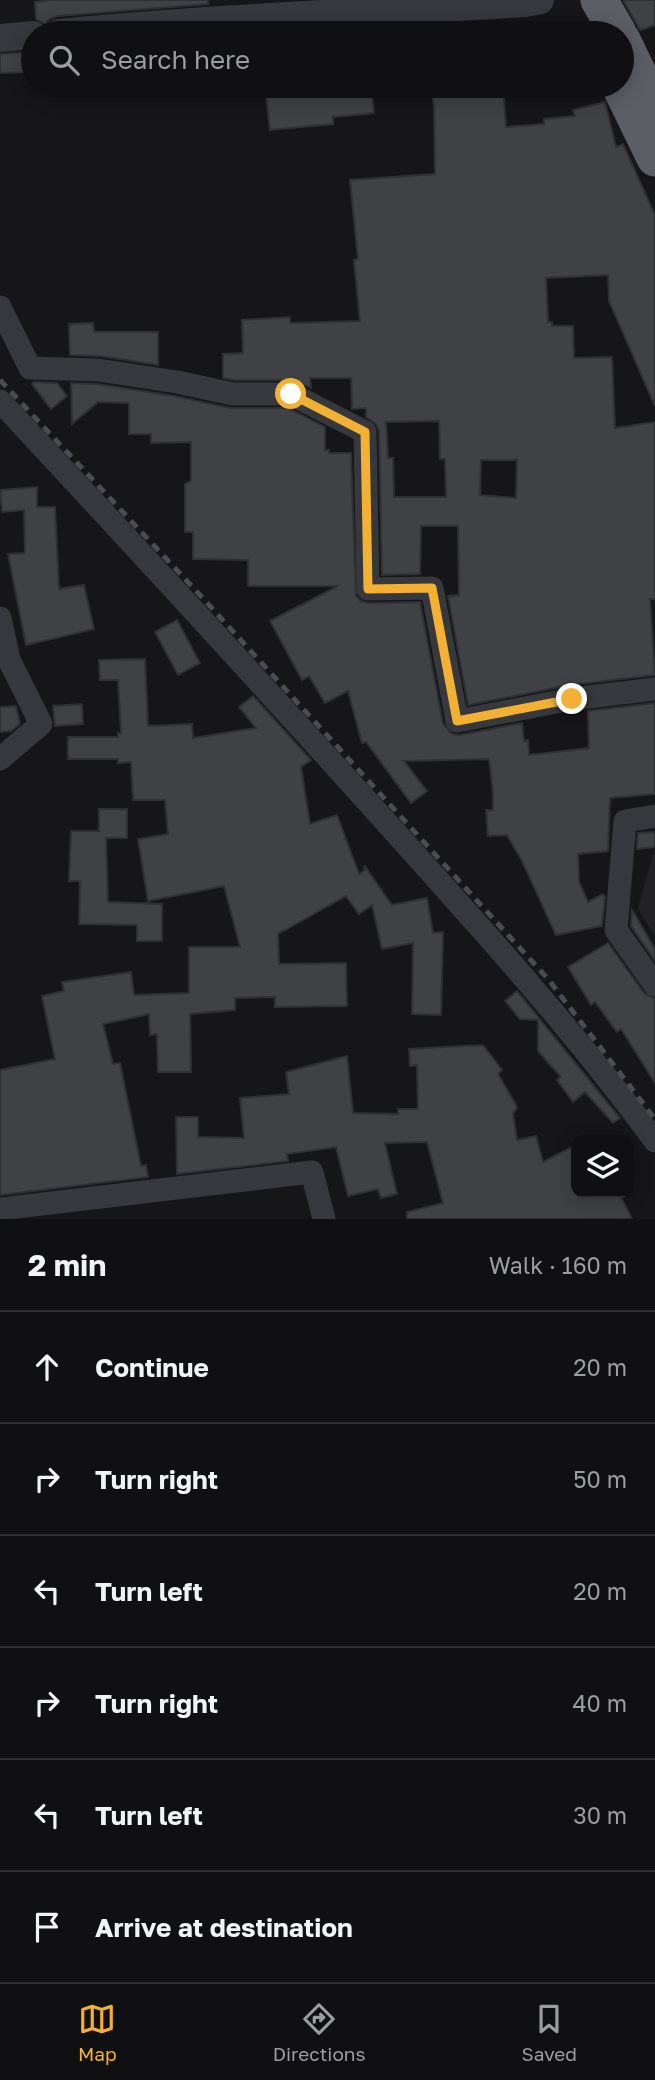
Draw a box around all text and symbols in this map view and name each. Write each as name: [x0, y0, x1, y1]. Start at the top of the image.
search box: [21, 21, 634, 98]
icon: search: [45, 41, 83, 79]
text: Search here: [101, 44, 250, 75]
route start: [275, 378, 306, 409]
route end: [556, 683, 587, 714]
map controls: [571, 1135, 634, 1198]
button: layers: [571, 1135, 634, 1198]
text: 2 min: [28, 1247, 106, 1283]
text: Walk · 160 m: [489, 1251, 627, 1279]
icon: ahead: [28, 1348, 66, 1386]
text: Continue: [95, 1352, 209, 1383]
text: 20 m: [573, 1353, 627, 1381]
icon: right: [28, 1460, 66, 1498]
text: Turn right: [95, 1464, 218, 1495]
text: 50 m: [573, 1465, 627, 1493]
icon: left: [28, 1572, 66, 1610]
text: Turn left: [95, 1576, 203, 1607]
text: 20 m: [573, 1577, 627, 1605]
icon: right: [28, 1684, 66, 1722]
text: Turn right: [95, 1688, 218, 1719]
text: 40 m: [573, 1689, 627, 1717]
icon: left: [28, 1796, 66, 1834]
text: Turn left: [95, 1800, 203, 1831]
text: 30 m: [573, 1801, 627, 1829]
icon: arrive: [28, 1908, 66, 1946]
text: Arrive at destination: [95, 1912, 353, 1943]
tab: Map: [78, 2000, 117, 2065]
tab: Directions: [273, 2000, 366, 2065]
tab: Saved: [522, 2000, 577, 2065]

